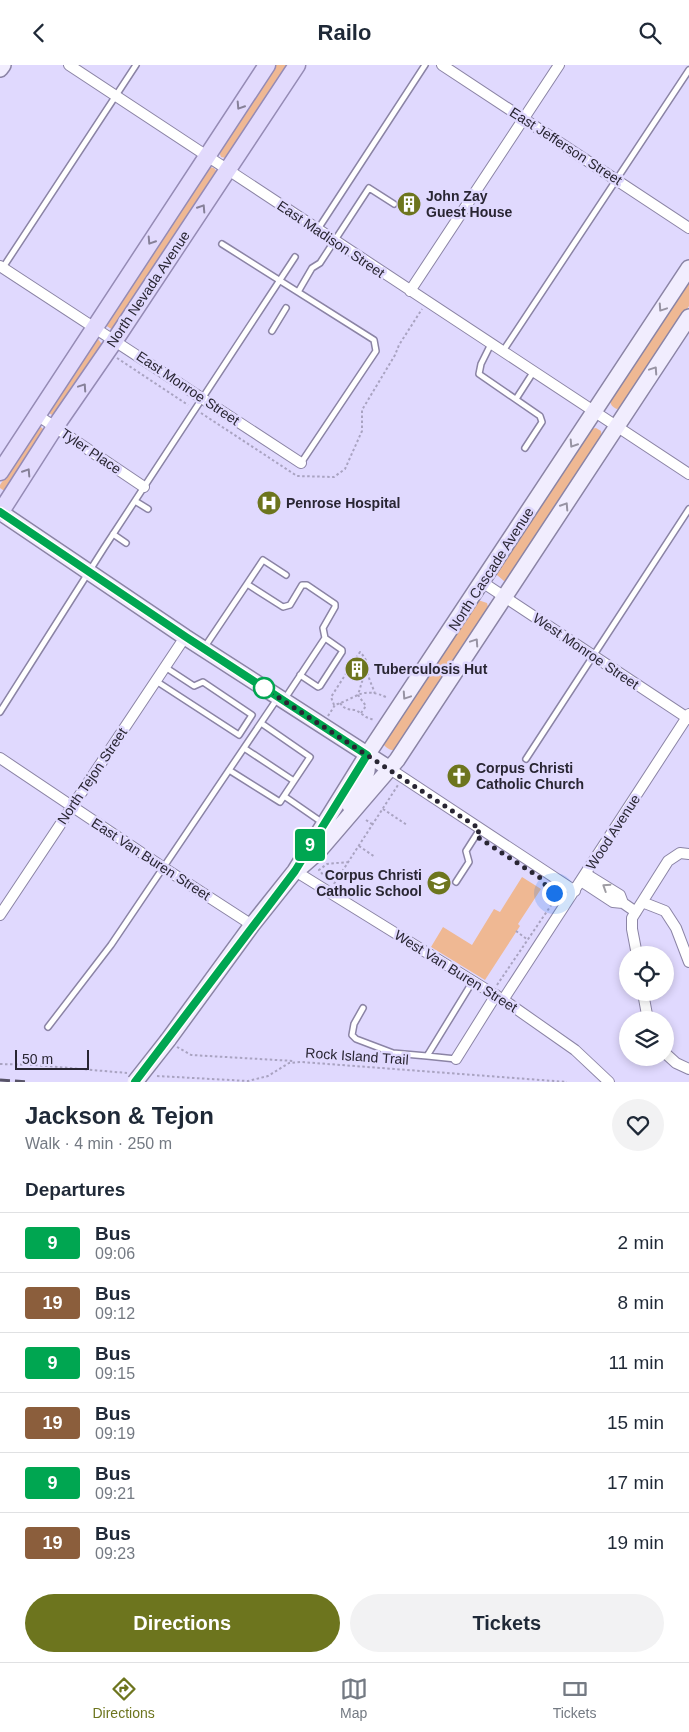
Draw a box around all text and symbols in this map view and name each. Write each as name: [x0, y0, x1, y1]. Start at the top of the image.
icon: back: [25, 19, 53, 47]
icon: search: [636, 19, 664, 47]
text: Railo: [318, 20, 371, 45]
one-way arrow: [237, 100, 247, 109]
street label: East Jefferson Street: [507, 104, 625, 188]
place label: John Zay Guest House: [426, 188, 513, 220]
building icon: John Zay Guest House: [396, 191, 422, 217]
street label: East Madison Street: [274, 197, 388, 281]
one-way arrow: [196, 204, 205, 213]
street label: North Nevada Avenue: [103, 228, 193, 350]
one-way arrow: [148, 236, 157, 245]
one-way arrow: [659, 302, 668, 312]
street label: East Monroe Street: [134, 348, 243, 428]
one-way arrow: [648, 366, 657, 376]
one-way arrow: [77, 383, 86, 392]
street label: Tyler Place: [58, 425, 124, 477]
one-way arrow: [569, 438, 579, 447]
one-way arrow: [20, 468, 30, 477]
hospital icon: Penrose Hospital: [256, 490, 282, 516]
place label: Penrose Hospital: [286, 495, 400, 511]
one-way arrow: [558, 502, 568, 511]
street label: North Cascade Avenue: [445, 504, 537, 634]
street label: West Monroe Street: [530, 610, 642, 692]
one-way arrow: [469, 638, 479, 647]
building icon: Tuberculosis Hut: [344, 656, 370, 682]
place label: Tuberculosis Hut: [374, 661, 488, 677]
unlabelled marker: [253, 677, 275, 699]
one-way arrow: [403, 691, 412, 700]
street label: North Tejon Street: [54, 725, 130, 827]
place label: Corpus Christi Catholic Church: [476, 760, 584, 792]
church icon: Corpus Christi Catholic Church: [446, 763, 472, 789]
street label: Wood Avenue: [583, 791, 643, 873]
street label: East Van Buren Street: [89, 815, 213, 903]
line badge: 9: [294, 829, 326, 861]
text: 9: [305, 835, 315, 855]
place label: Corpus Christi Catholic School: [316, 867, 422, 899]
school or university icon: Corpus Christi Catholic School: [426, 870, 452, 896]
your location: [542, 881, 567, 906]
one-way arrow: [603, 883, 612, 893]
street label: West Van Buren Street: [392, 927, 520, 1015]
map controls: [619, 946, 674, 1066]
button: locate: [619, 946, 674, 1001]
button: layers: [619, 1011, 674, 1066]
street label: Rock Island Trail: [305, 1044, 409, 1068]
scale bar: [15, 1047, 89, 1070]
text: 50 m: [22, 1051, 53, 1067]
button: heart: [612, 1099, 664, 1151]
text: Jackson & Tejon: [25, 1102, 214, 1129]
text: Walk · 4 min · 250 m: [25, 1135, 172, 1152]
text: Departures: [25, 1179, 125, 1200]
text: Bus: [95, 1223, 131, 1244]
text: 2 min: [618, 1232, 664, 1253]
text: 9: [47, 1233, 58, 1253]
text: 09:06: [95, 1245, 135, 1262]
text: Bus: [95, 1283, 131, 1304]
text: 8 min: [618, 1292, 664, 1313]
text: 19: [42, 1293, 63, 1313]
text: 09:12: [95, 1305, 135, 1322]
text: Bus: [95, 1343, 131, 1364]
text: 11 min: [608, 1352, 664, 1373]
text: 9: [47, 1353, 58, 1373]
text: 09:15: [95, 1365, 135, 1382]
text: Bus: [95, 1403, 131, 1424]
text: 15 min: [607, 1412, 664, 1433]
text: 19: [42, 1413, 63, 1433]
text: 09:19: [95, 1425, 135, 1442]
text: Bus: [95, 1463, 131, 1484]
text: 17 min: [607, 1472, 664, 1493]
text: 9: [47, 1473, 58, 1493]
text: 09:21: [95, 1485, 135, 1502]
text: Bus: [95, 1523, 131, 1544]
text: 19 min: [607, 1532, 664, 1553]
text: 19: [42, 1533, 63, 1553]
text: 09:23: [95, 1545, 135, 1562]
button: Directions: [25, 1594, 340, 1652]
button: Tickets: [350, 1594, 664, 1652]
tab: Directions: [92, 1675, 155, 1721]
tab: Map: [340, 1675, 368, 1721]
tab: Tickets: [553, 1675, 597, 1721]

